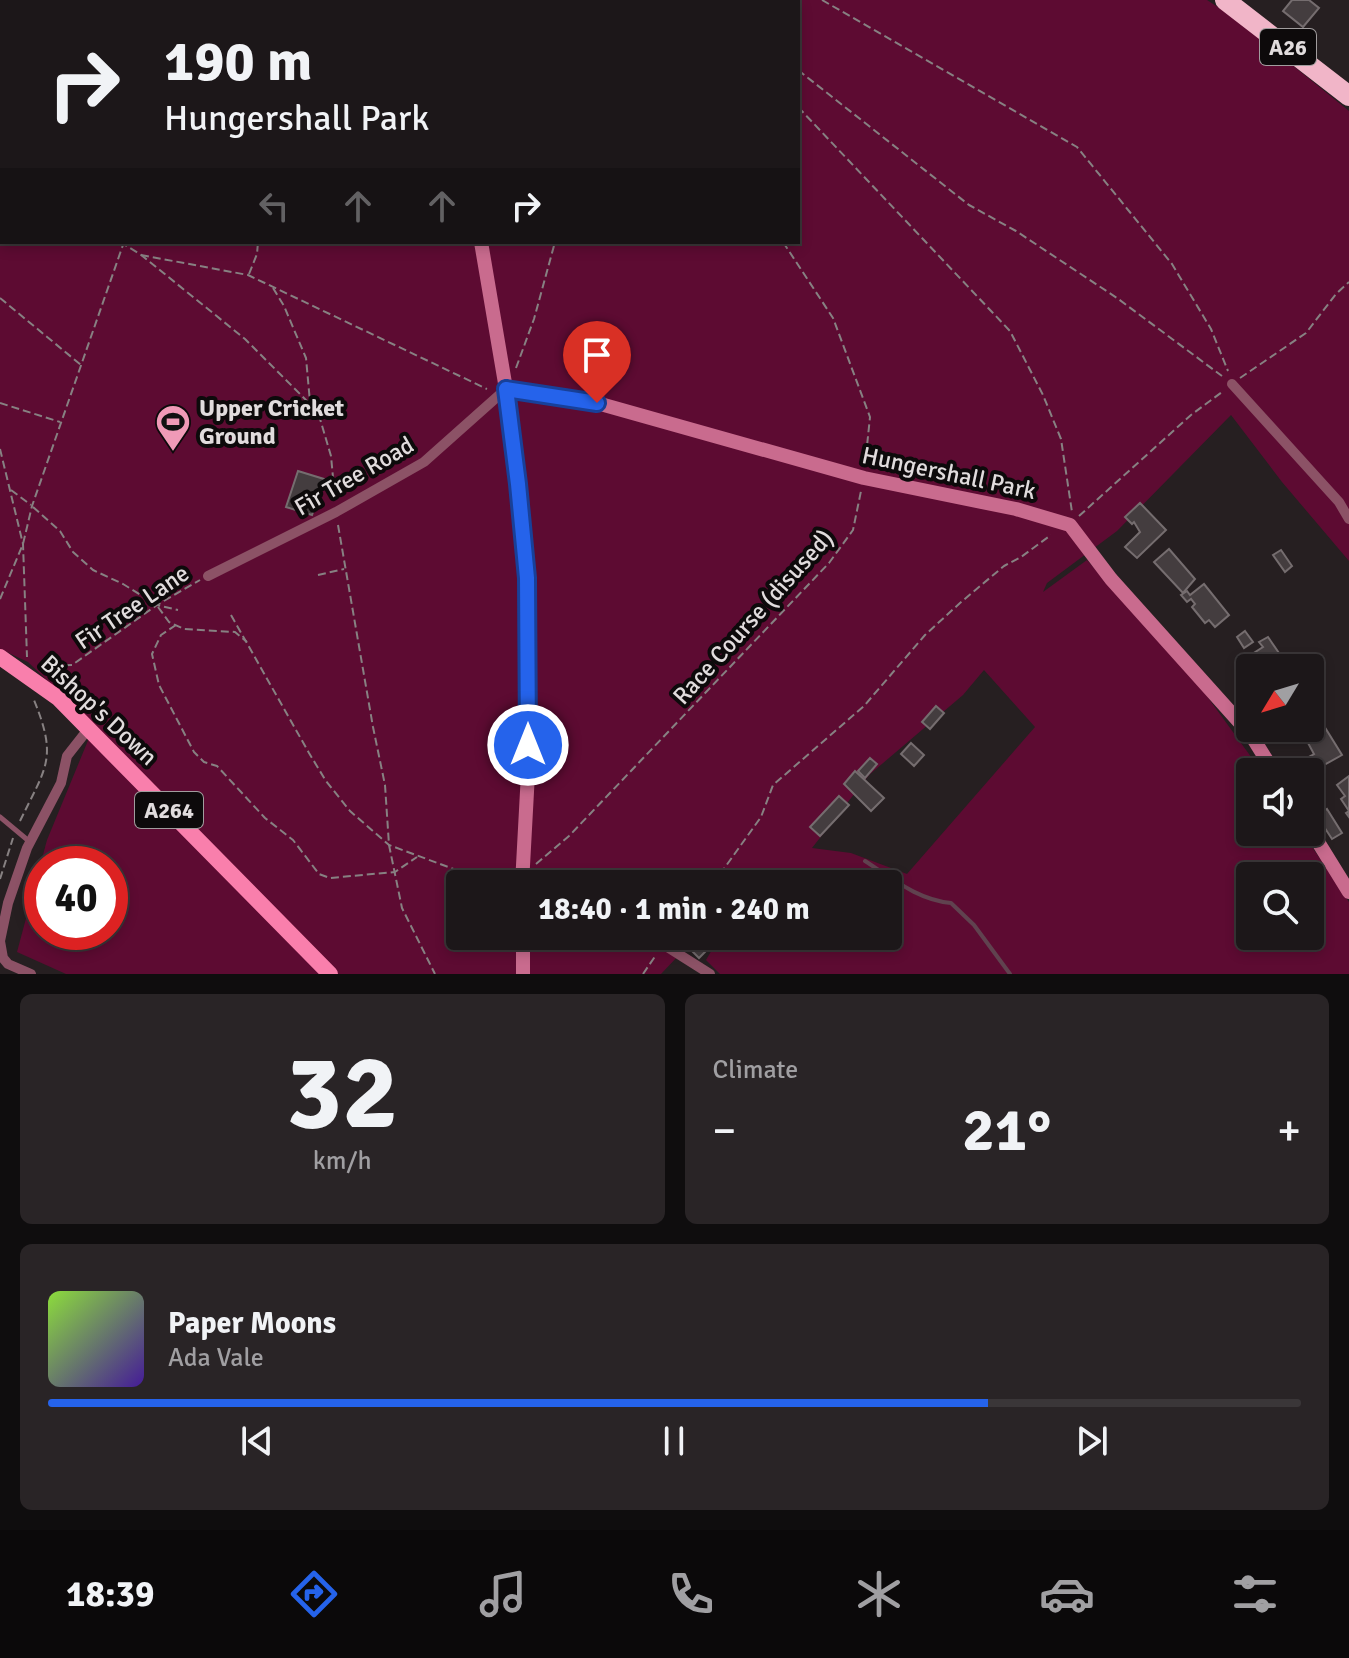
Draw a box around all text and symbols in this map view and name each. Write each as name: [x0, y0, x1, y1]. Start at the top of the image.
text: 190 m: [164, 27, 312, 96]
road number: A26: [1260, 29, 1316, 65]
icon: right: [32, 32, 136, 136]
text: Hungershall Park: [164, 96, 429, 141]
icon: left: [252, 184, 296, 228]
icon: ahead: [336, 184, 380, 228]
icon: ahead: [420, 184, 464, 228]
icon: right: [504, 184, 548, 228]
pin: [563, 321, 631, 403]
icon: arrive: [575, 333, 619, 377]
place label: Upper Cricket Ground: [199, 393, 344, 451]
sports icon: Upper Cricket Ground: [154, 403, 192, 453]
street label: Fir Tree Road: [289, 430, 419, 522]
street label: Hungershall Park: [859, 440, 1039, 506]
street label: Race Course (disused): [666, 523, 840, 711]
street label: Fir Tree Lane: [69, 558, 195, 656]
street label: Bishop's Down: [34, 648, 164, 772]
north arrow: [1236, 654, 1324, 742]
map controls: [1236, 654, 1324, 950]
position arrow: [486, 703, 570, 787]
button: sound: [1236, 758, 1324, 846]
road number: A264: [135, 792, 203, 828]
speed limit sign: 40: [24, 846, 128, 950]
button: search: [1236, 862, 1324, 950]
text: 18:40 · 1 min · 240 m: [538, 891, 810, 928]
text: 32: [286, 1029, 398, 1157]
text: Climate: [713, 1054, 798, 1086]
text: 21°: [962, 1094, 1051, 1168]
text: −: [713, 1104, 736, 1158]
text: +: [1277, 1104, 1301, 1158]
text: km/h: [313, 1145, 372, 1177]
text: Paper Moons: [168, 1305, 336, 1342]
text: Ada Vale: [168, 1342, 264, 1374]
icon: previous: [235, 1419, 279, 1463]
icon: pause: [652, 1419, 696, 1463]
icon: next: [1070, 1419, 1114, 1463]
icon: directions: [286, 1566, 342, 1622]
icon: music: [475, 1566, 531, 1622]
icon: phone: [663, 1566, 719, 1622]
icon: climate: [851, 1566, 907, 1622]
icon: car: [1039, 1566, 1095, 1622]
icon: filters: [1227, 1566, 1283, 1622]
text: 18:39: [66, 1572, 154, 1617]

